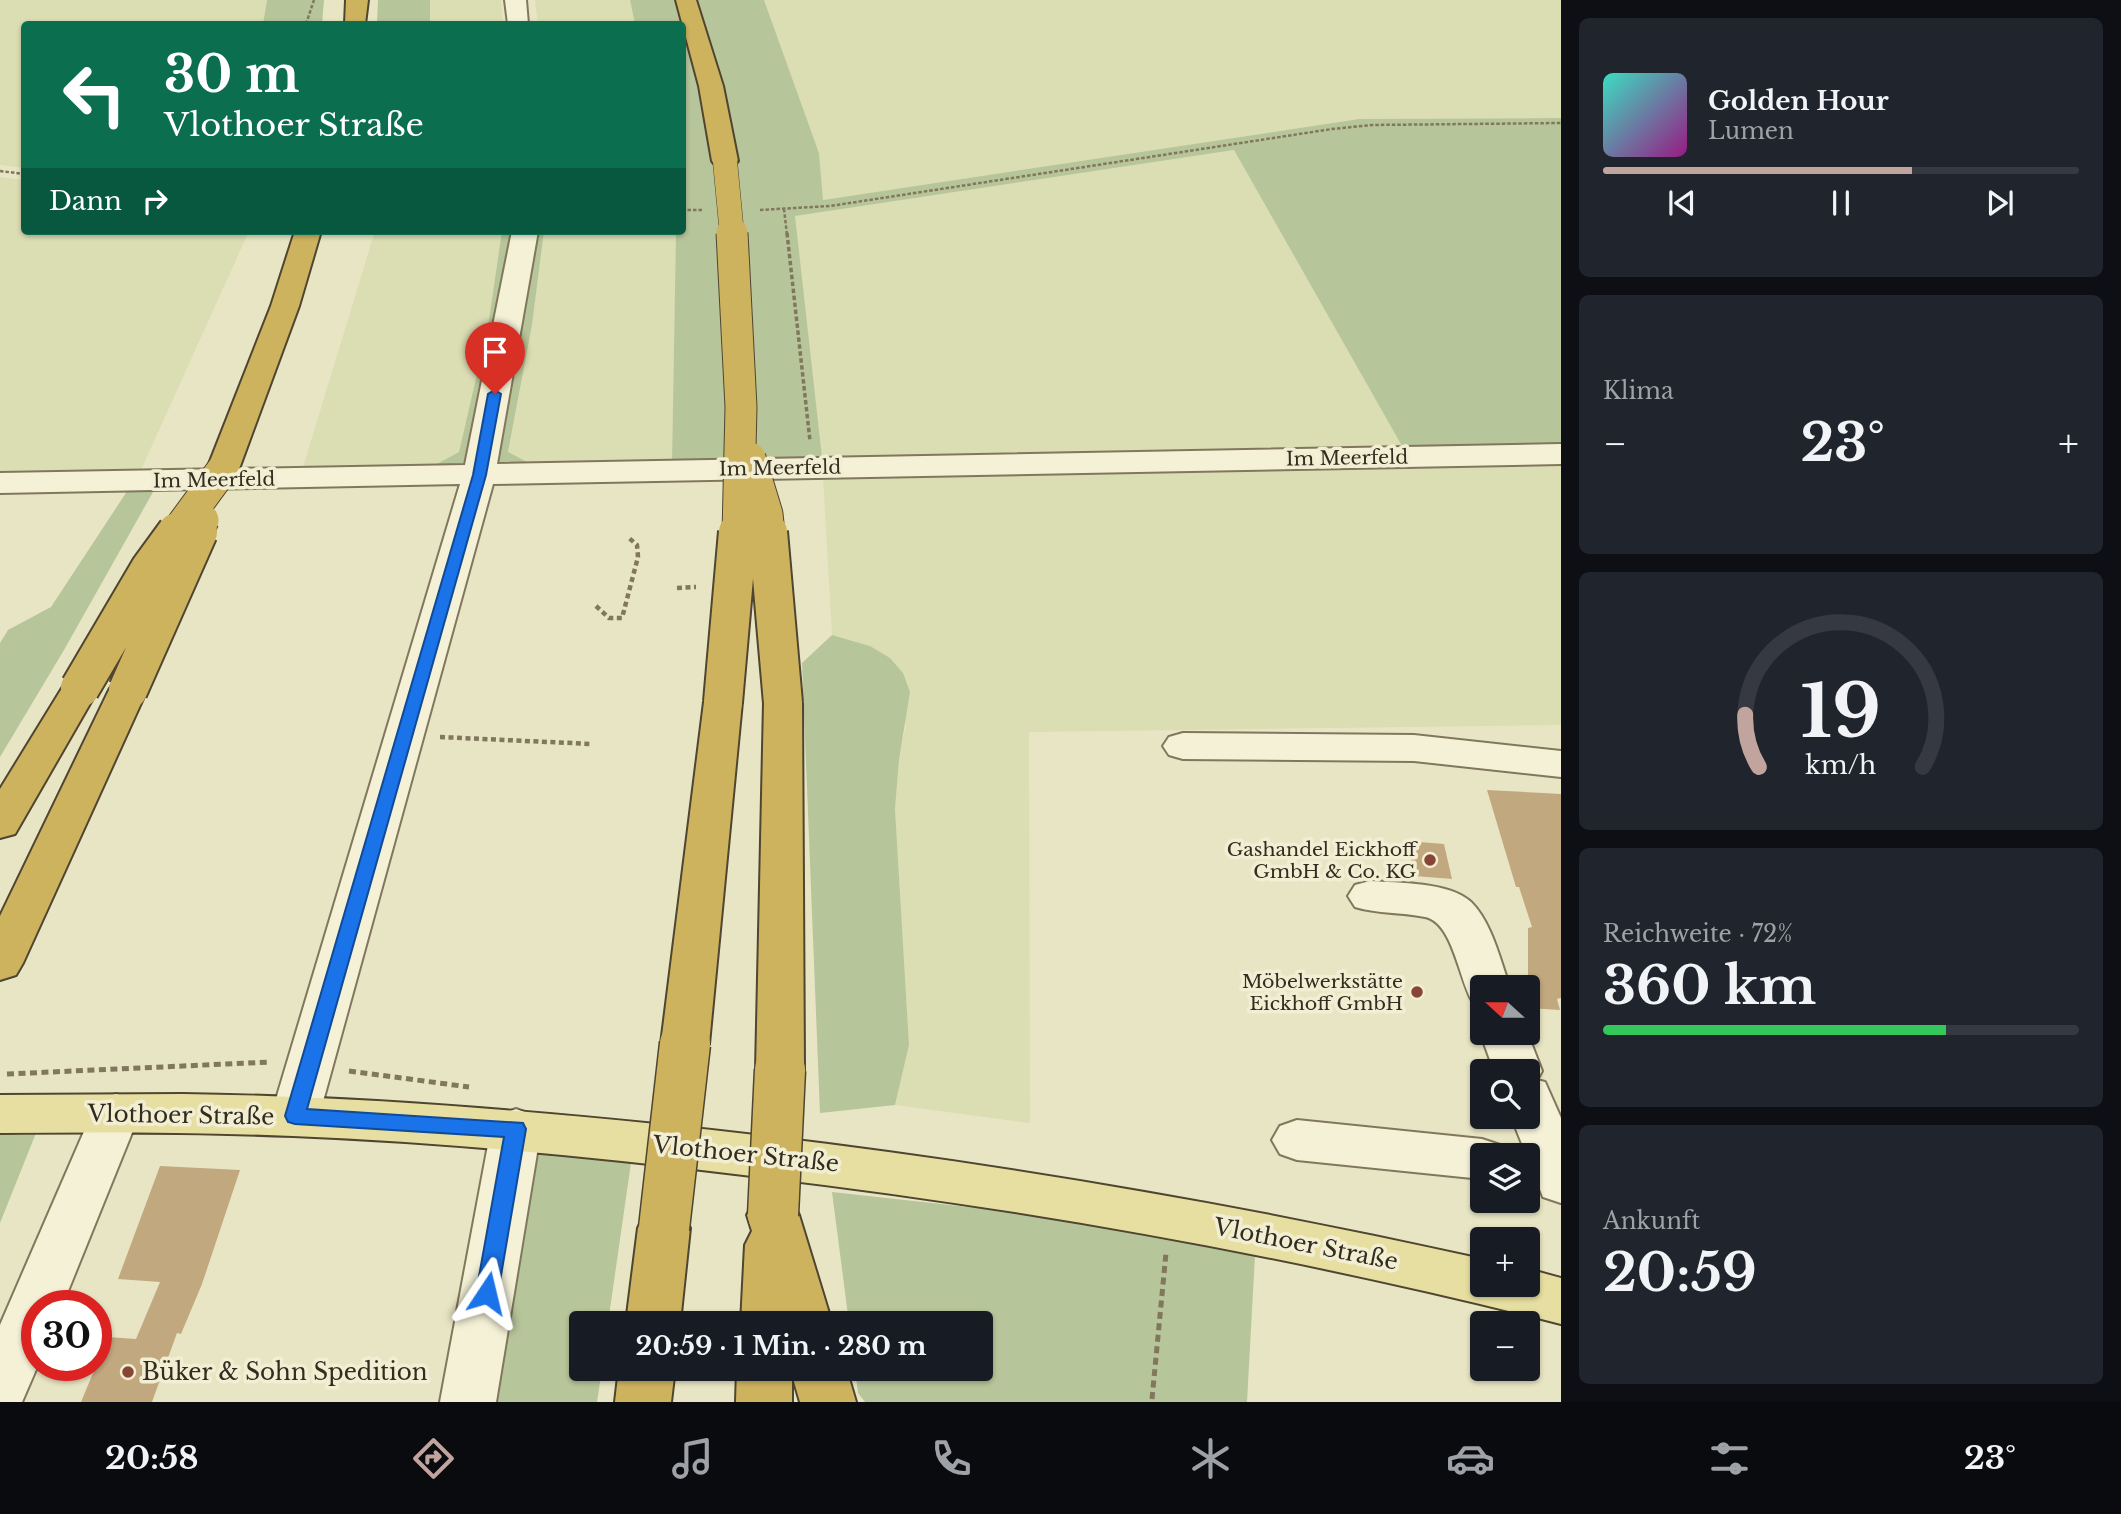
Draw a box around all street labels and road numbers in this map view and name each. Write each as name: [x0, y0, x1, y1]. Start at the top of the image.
street label: Im Meerfeld: [1286, 445, 1409, 471]
street label: Im Meerfeld: [719, 455, 842, 481]
street label: Im Meerfeld: [153, 467, 276, 493]
street label: Vlothoer Straße: [86, 1099, 275, 1131]
street label: Vlothoer Straße: [651, 1130, 840, 1178]
street label: Vlothoer Straße: [1211, 1212, 1400, 1276]

